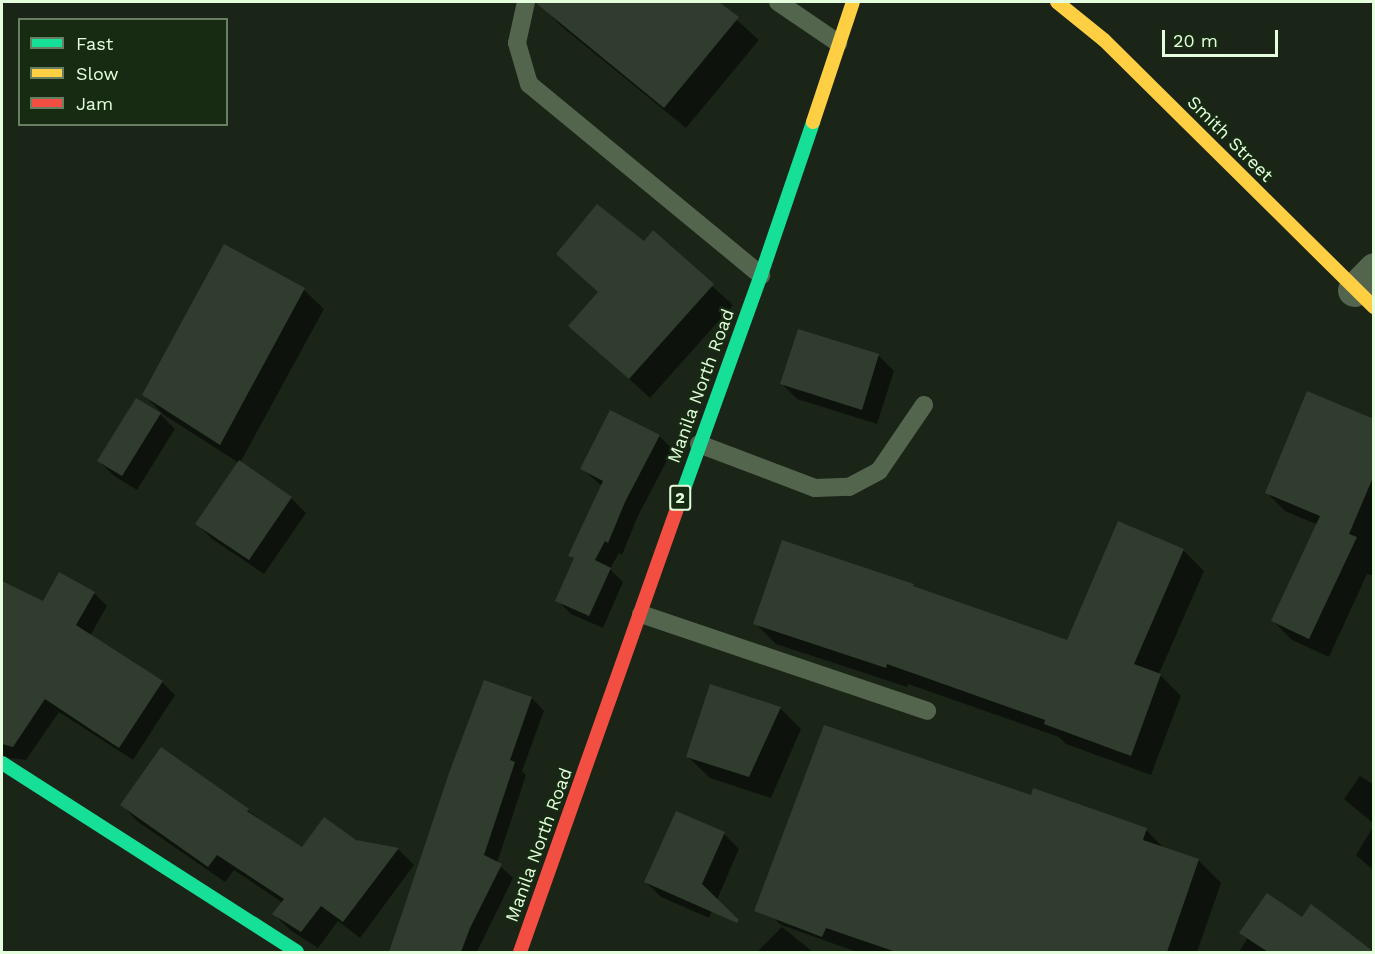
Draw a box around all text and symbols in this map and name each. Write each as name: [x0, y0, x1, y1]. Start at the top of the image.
legend: [18, 18, 228, 126]
scale bar: [1165, 18, 1280, 56]
text: 20 m: [1173, 30, 1218, 51]
text: Fast: [76, 33, 113, 54]
text: Slow: [76, 63, 119, 84]
street label: Smith Street: [1183, 92, 1277, 186]
text: Jam: [76, 93, 113, 114]
street label: Manila North Road: [663, 306, 739, 466]
road number: 2: [668, 485, 692, 511]
street label: Manila North Road: [501, 765, 577, 925]

